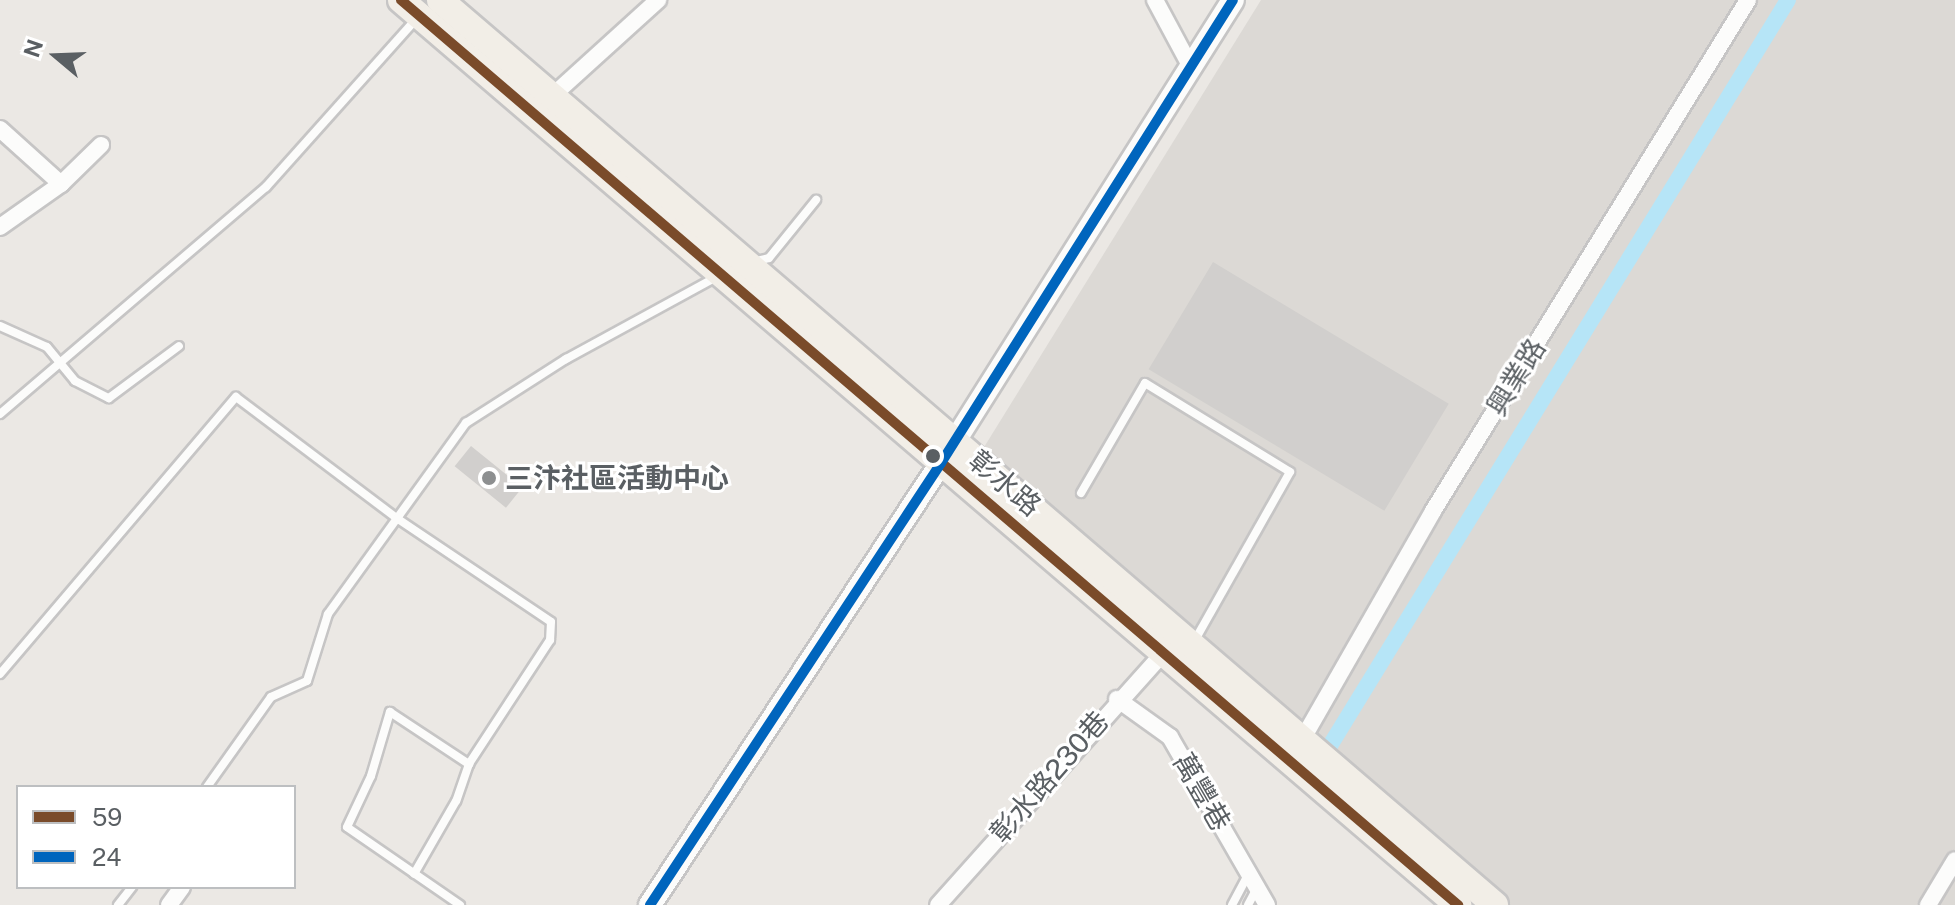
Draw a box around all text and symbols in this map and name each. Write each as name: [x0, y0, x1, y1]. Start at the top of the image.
north arrow: [16, 16, 96, 96]
text: N: [18, 36, 48, 61]
street label: 興業路: [1479, 332, 1553, 422]
street label: 彰水路: [962, 443, 1048, 523]
unlabelled marker: [925, 448, 941, 464]
place label: 三汴社區活動中心: [505, 461, 729, 495]
marker: 三汴社區活動中心: [480, 469, 498, 487]
street label: 彰水路230巷: [983, 704, 1115, 850]
street label: 萬豐巷: [1166, 747, 1238, 837]
legend: [16, 785, 296, 889]
text: 59: [92, 803, 122, 831]
text: 24: [92, 843, 121, 871]

